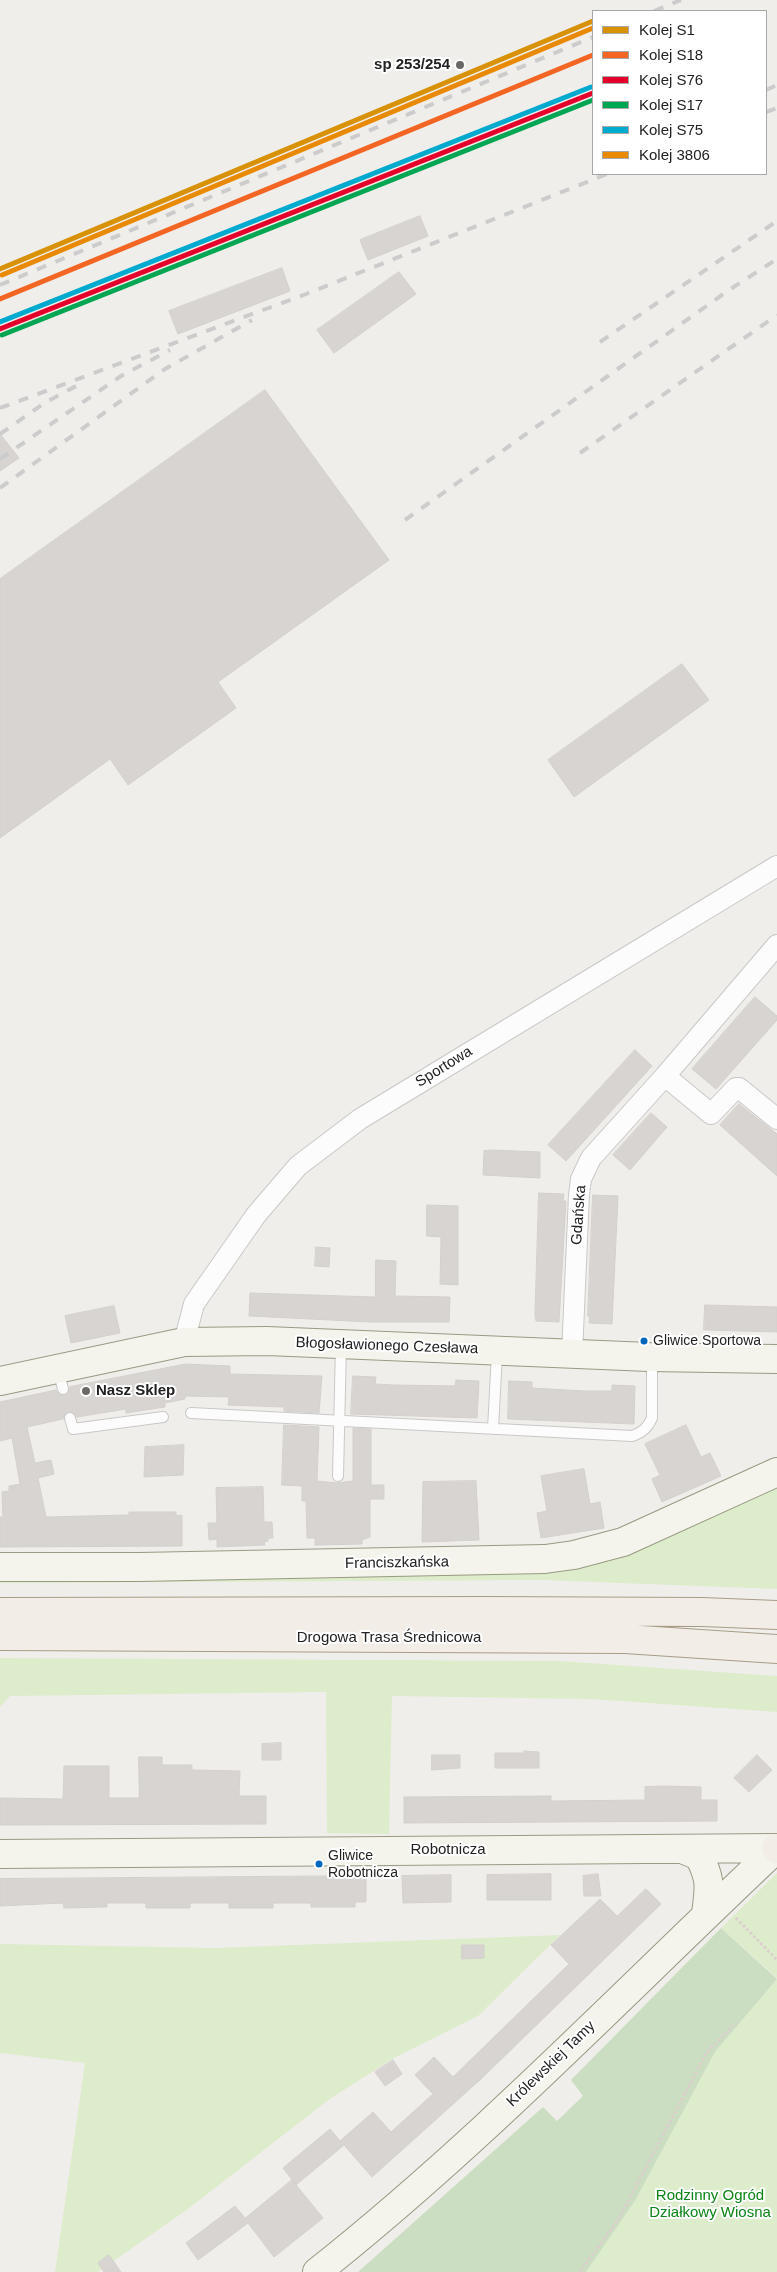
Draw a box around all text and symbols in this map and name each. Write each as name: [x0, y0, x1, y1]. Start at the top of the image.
legend: [592, 10, 767, 175]
text: Kolej S1: [639, 21, 695, 38]
text: Kolej S18: [639, 46, 703, 63]
place label: sp 253/254: [374, 56, 450, 74]
marker: sp 253/254: [454, 59, 466, 71]
text: Kolej S76: [639, 71, 703, 88]
text: Kolej S17: [639, 96, 703, 113]
text: Kolej S75: [639, 121, 703, 138]
text: Kolej 3806: [639, 146, 710, 163]
street label: Sportowa: [412, 1043, 476, 1091]
street label: Gdańska: [568, 1184, 590, 1246]
place label: Gliwice Sportowa: [653, 1333, 761, 1349]
street label: Błogosławionego Czesława: [295, 1334, 479, 1358]
marker: Gliwice Sportowa: [639, 1336, 649, 1346]
place label: Nasz Sklep: [96, 1382, 175, 1400]
marker: Nasz Sklep: [80, 1385, 92, 1397]
street label: Franciszkańska: [345, 1553, 449, 1573]
street label: Drogowa Trasa Średnicowa: [297, 1629, 481, 1647]
street label: Robotnicza: [410, 1841, 486, 1859]
place label: Gliwice Robotnicza: [328, 1848, 398, 1880]
marker: Gliwice Robotnicza: [314, 1859, 324, 1869]
street label: Królewskiej Tamy: [503, 2017, 599, 2111]
park label: Rodzinny Ogród Działkowy Wiosna: [649, 2187, 771, 2222]

